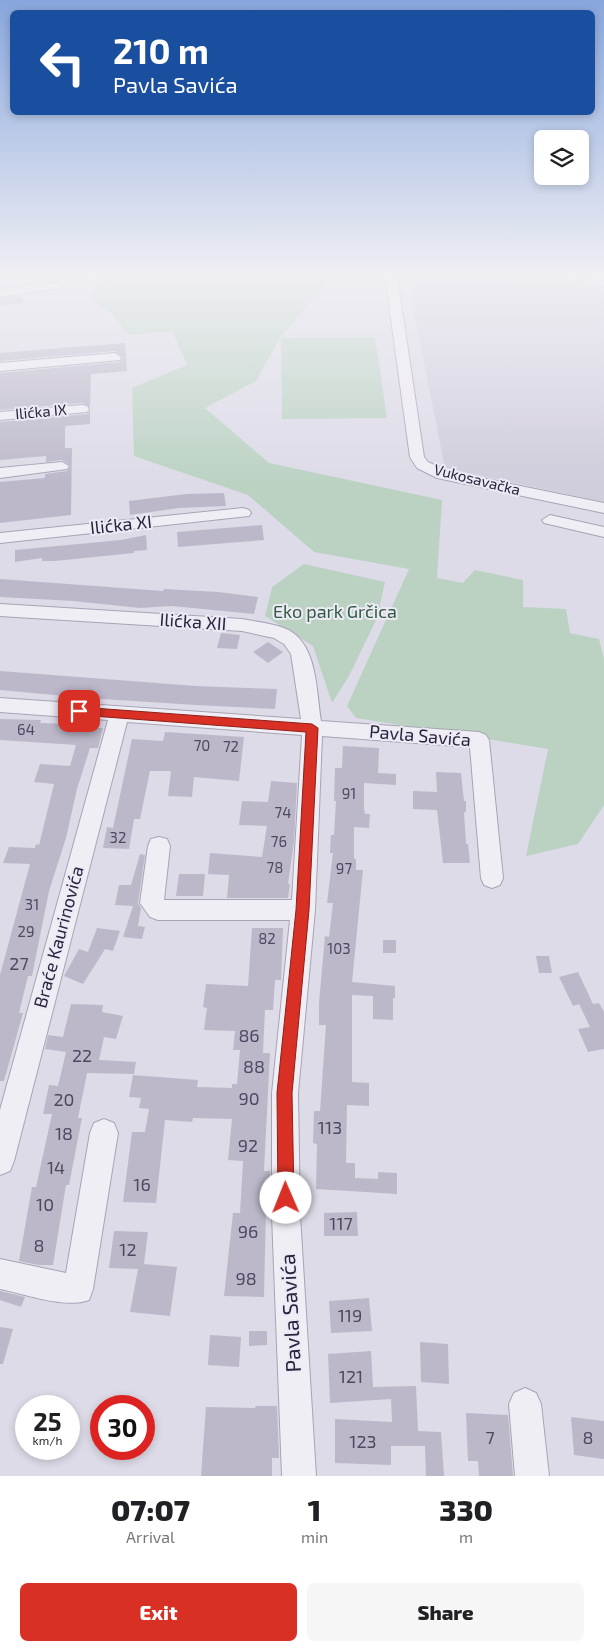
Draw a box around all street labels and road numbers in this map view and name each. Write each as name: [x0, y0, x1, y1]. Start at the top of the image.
street label: Ilićka IX: [14, 400, 67, 422]
street label: Vukosavačka: [432, 460, 522, 498]
street label: Ilićka XI: [89, 510, 153, 538]
street label: Ilićka XII: [159, 608, 227, 634]
street label: Pavla Savića: [368, 720, 472, 750]
street label: Braće Kaurinovića: [28, 863, 88, 1010]
street label: Pavla Savića: [274, 1253, 305, 1373]

